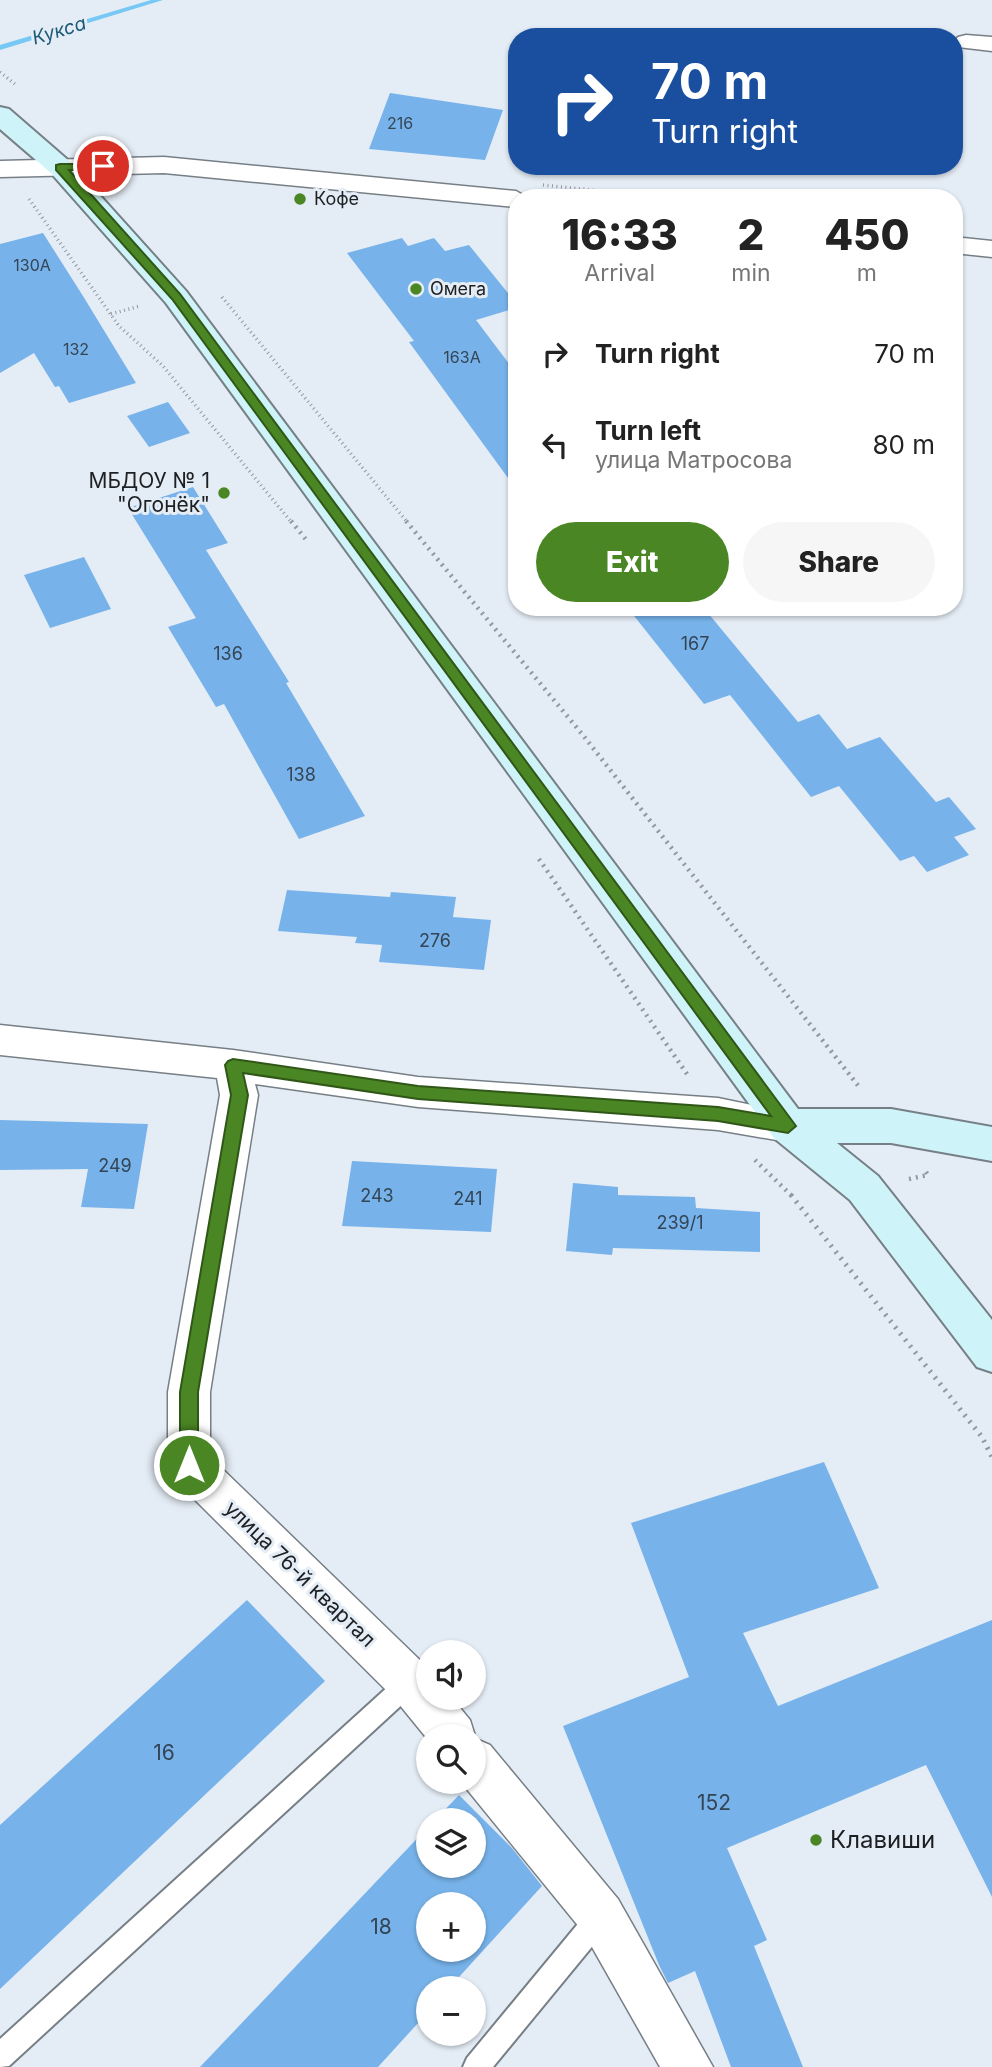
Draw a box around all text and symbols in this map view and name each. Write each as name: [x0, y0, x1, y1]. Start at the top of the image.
water label: Кукса: [29, 11, 89, 50]
text: 70 m: [651, 52, 768, 111]
icon: right: [536, 56, 627, 147]
text: Turn right: [651, 112, 798, 151]
house number: 216: [387, 113, 413, 133]
pin: [73, 136, 133, 196]
icon: arrive: [84, 147, 122, 185]
place label: Кофе: [314, 188, 359, 209]
marker: Кофе: [292, 191, 308, 207]
text: 16:33: [562, 209, 678, 260]
text: 2: [738, 209, 764, 260]
text: 450: [824, 209, 909, 260]
house number: 130А: [13, 255, 51, 275]
text: Arrival: [584, 259, 655, 287]
text: min: [731, 259, 771, 287]
text: m: [857, 259, 877, 287]
place label: Омега: [430, 278, 486, 299]
marker: Омега: [408, 281, 424, 297]
icon: right: [536, 335, 574, 373]
text: Turn right: [595, 338, 720, 369]
text: 70 m: [874, 338, 935, 369]
house number: 132: [63, 339, 89, 359]
house number: 163А: [443, 347, 481, 367]
text: Turn left: [595, 415, 701, 446]
icon: left: [536, 426, 574, 464]
text: 80 m: [872, 429, 935, 460]
text: улица Матросова: [595, 446, 792, 474]
place label: МБДОУ № 1 "Огонёк": [88, 468, 210, 517]
marker: МБДОУ № 1 "Огонёк": [216, 485, 232, 501]
button: Exit: [536, 522, 729, 602]
button: Share: [743, 522, 935, 602]
house number: 167: [681, 633, 709, 654]
house number: 136: [213, 643, 243, 664]
house number: 138: [286, 764, 316, 785]
house number: 276: [419, 930, 451, 951]
house number: 249: [98, 1155, 132, 1176]
house number: 243: [360, 1185, 394, 1206]
house number: 241: [453, 1188, 483, 1209]
house number: 239/1: [656, 1212, 704, 1233]
position arrow: [152, 1428, 226, 1502]
street label: улица 76-й квартал: [220, 1495, 381, 1652]
map controls: [416, 1640, 486, 2046]
button: sound: [416, 1640, 486, 1710]
button: search: [416, 1724, 486, 1794]
house number: 16: [153, 1740, 175, 1765]
house number: 152: [697, 1790, 731, 1815]
button: layers: [416, 1808, 486, 1878]
place label: Клавиши: [830, 1825, 935, 1854]
marker: Клавиши: [808, 1832, 824, 1848]
button: +: [416, 1892, 486, 1962]
house number: 18: [370, 1914, 392, 1939]
button: −: [416, 1976, 486, 2046]

